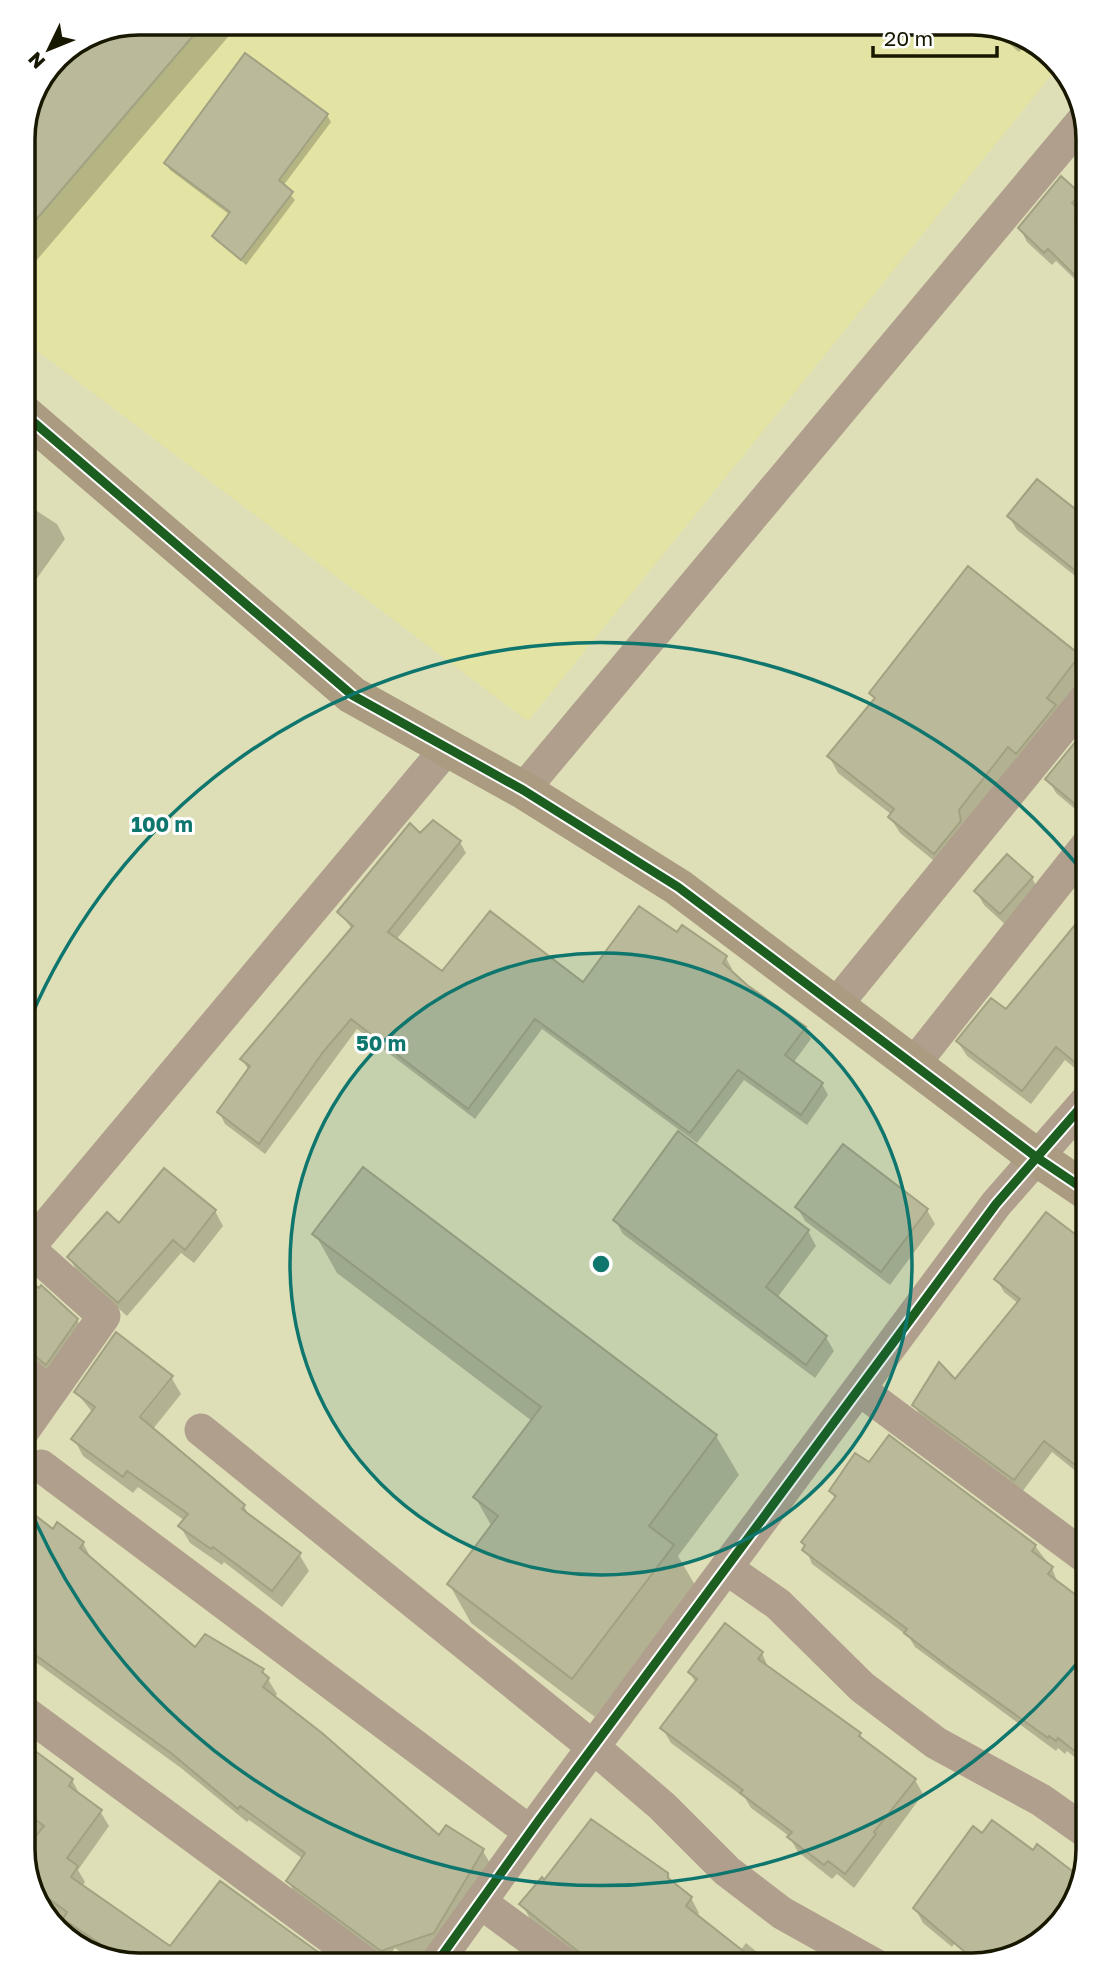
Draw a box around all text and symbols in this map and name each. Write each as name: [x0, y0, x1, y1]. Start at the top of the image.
north arrow: [14, 14, 84, 84]
scale bar: [873, 14, 997, 58]
text: 20 m: [884, 25, 933, 51]
text: N: [23, 48, 50, 74]
text: 100 m: [131, 811, 193, 837]
text: 50 m: [356, 1030, 406, 1056]
centre of rings: [589, 1252, 613, 1276]

